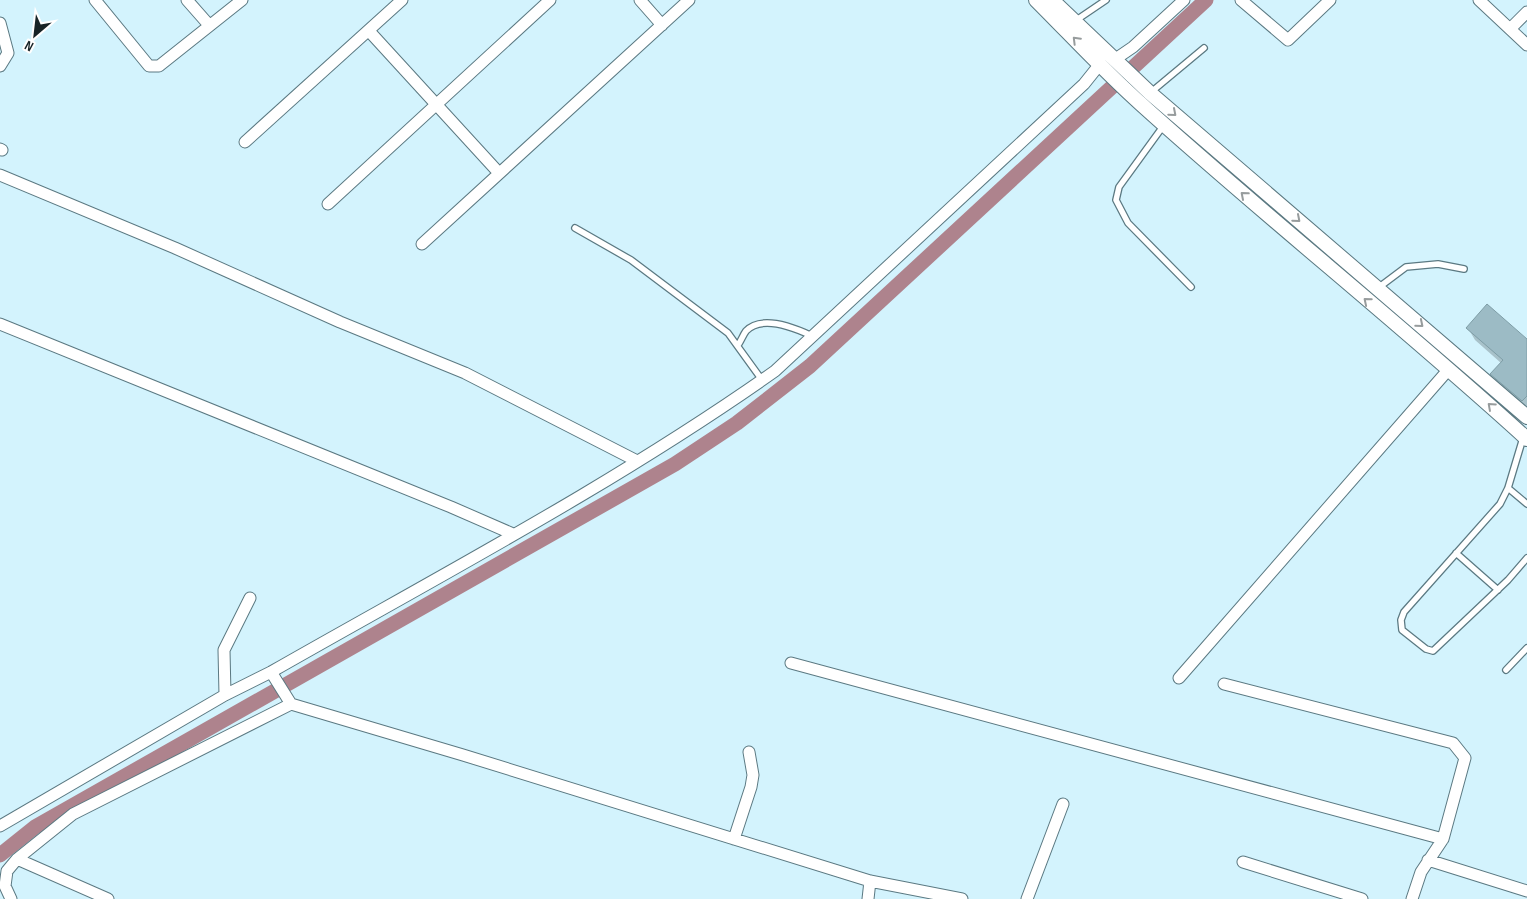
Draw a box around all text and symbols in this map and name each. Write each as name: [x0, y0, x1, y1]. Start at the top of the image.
north arrow: [10, 10, 60, 60]
text: N: [22, 37, 36, 55]
one-way arrow: [1072, 37, 1081, 46]
one-way arrow: [1168, 107, 1177, 116]
one-way arrow: [1241, 191, 1250, 200]
one-way arrow: [1291, 213, 1300, 222]
one-way arrow: [1364, 298, 1373, 307]
one-way arrow: [1415, 319, 1424, 328]
one-way arrow: [1487, 403, 1496, 412]

